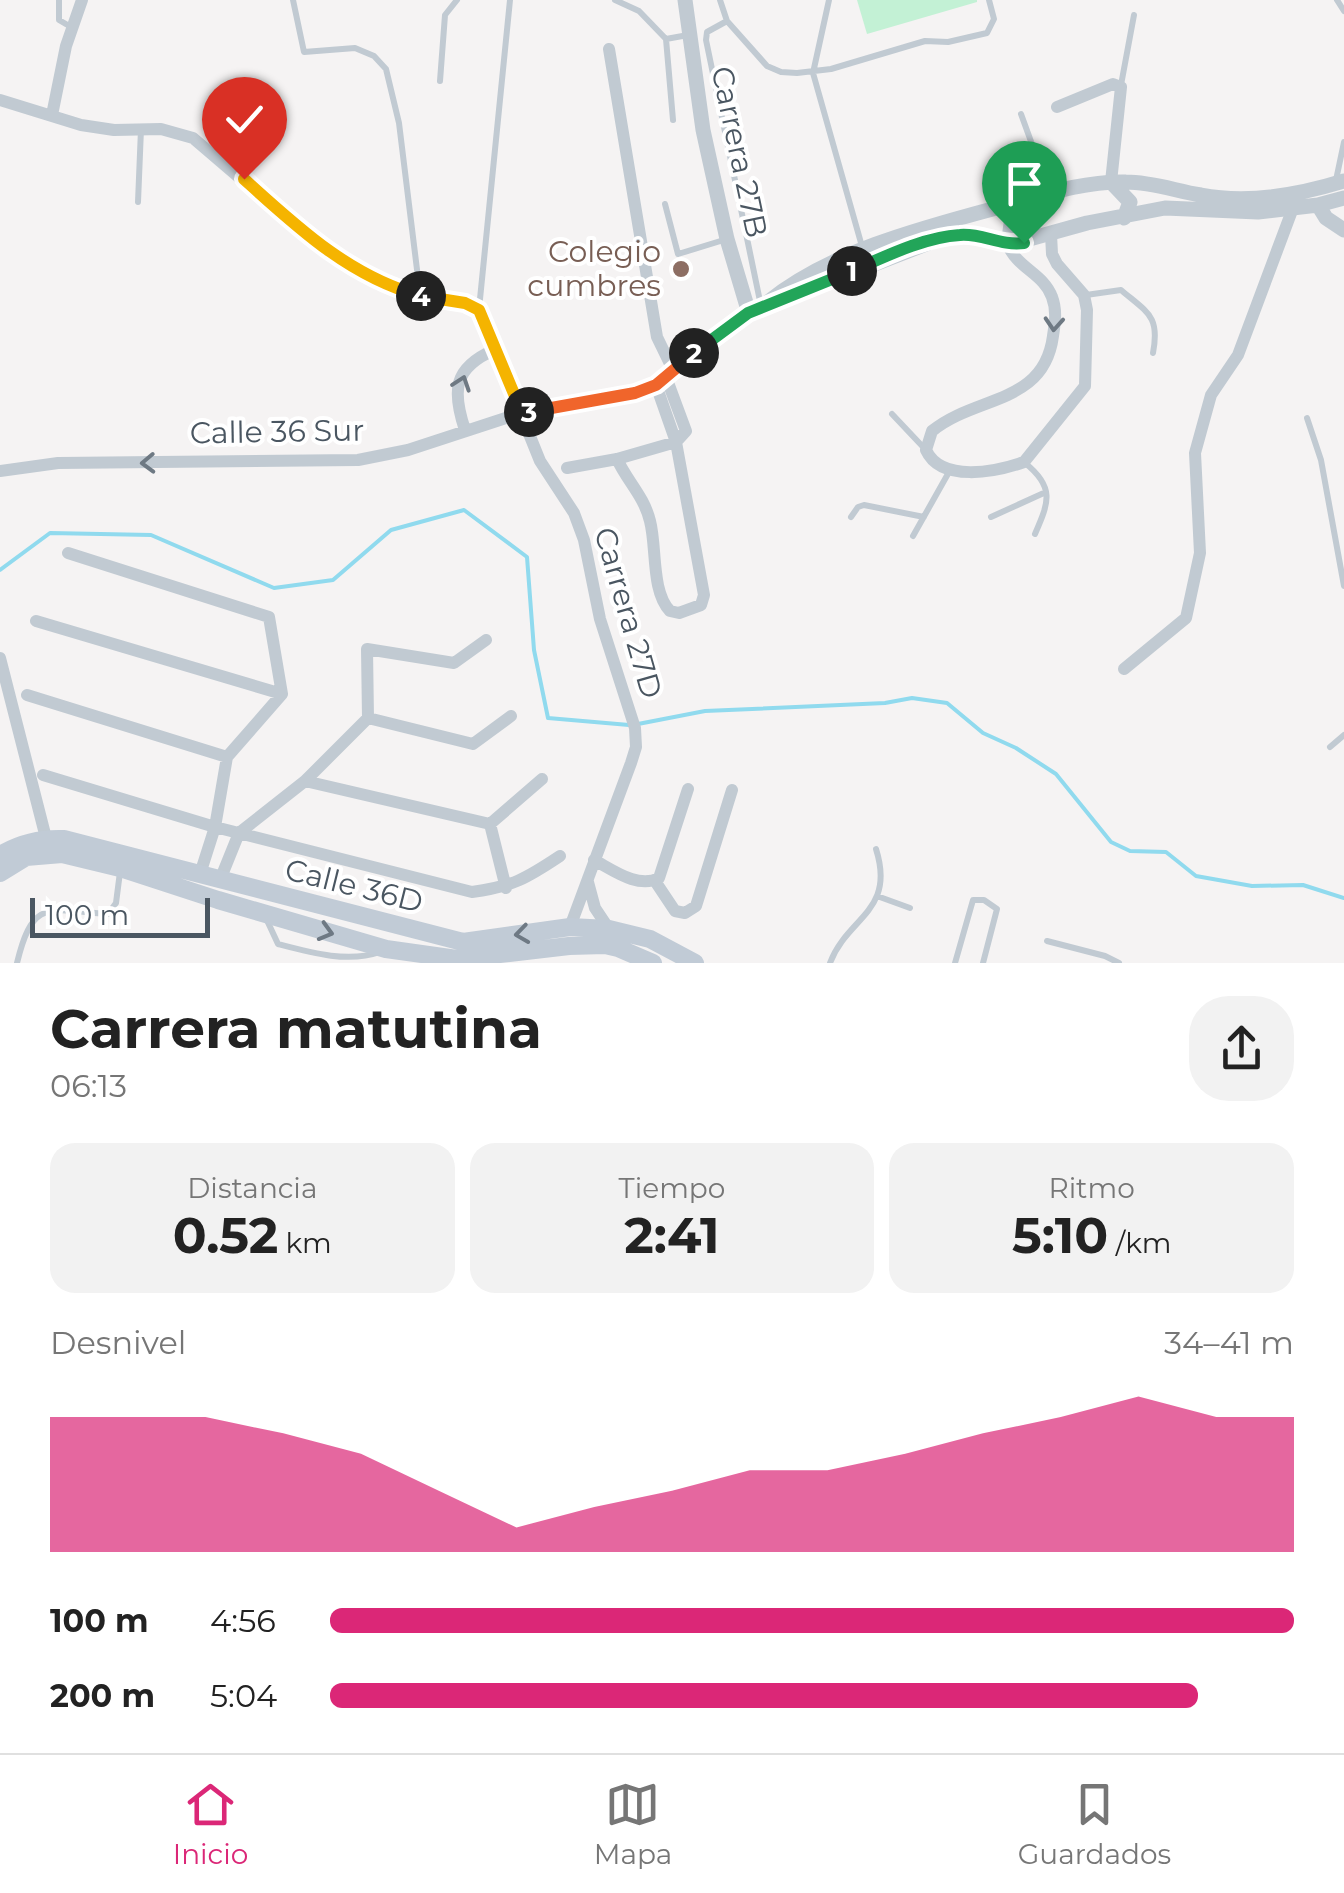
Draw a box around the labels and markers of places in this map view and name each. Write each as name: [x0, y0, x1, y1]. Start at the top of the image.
pin: [202, 77, 287, 180]
pin: [982, 141, 1067, 244]
place label: Colegio cumbres: [527, 233, 661, 304]
pin: 1: [827, 246, 877, 296]
marker: Colegio cumbres: [670, 258, 692, 280]
pin: 4: [396, 271, 446, 321]
pin: 2: [669, 328, 719, 378]
pin: 3: [504, 387, 554, 437]

